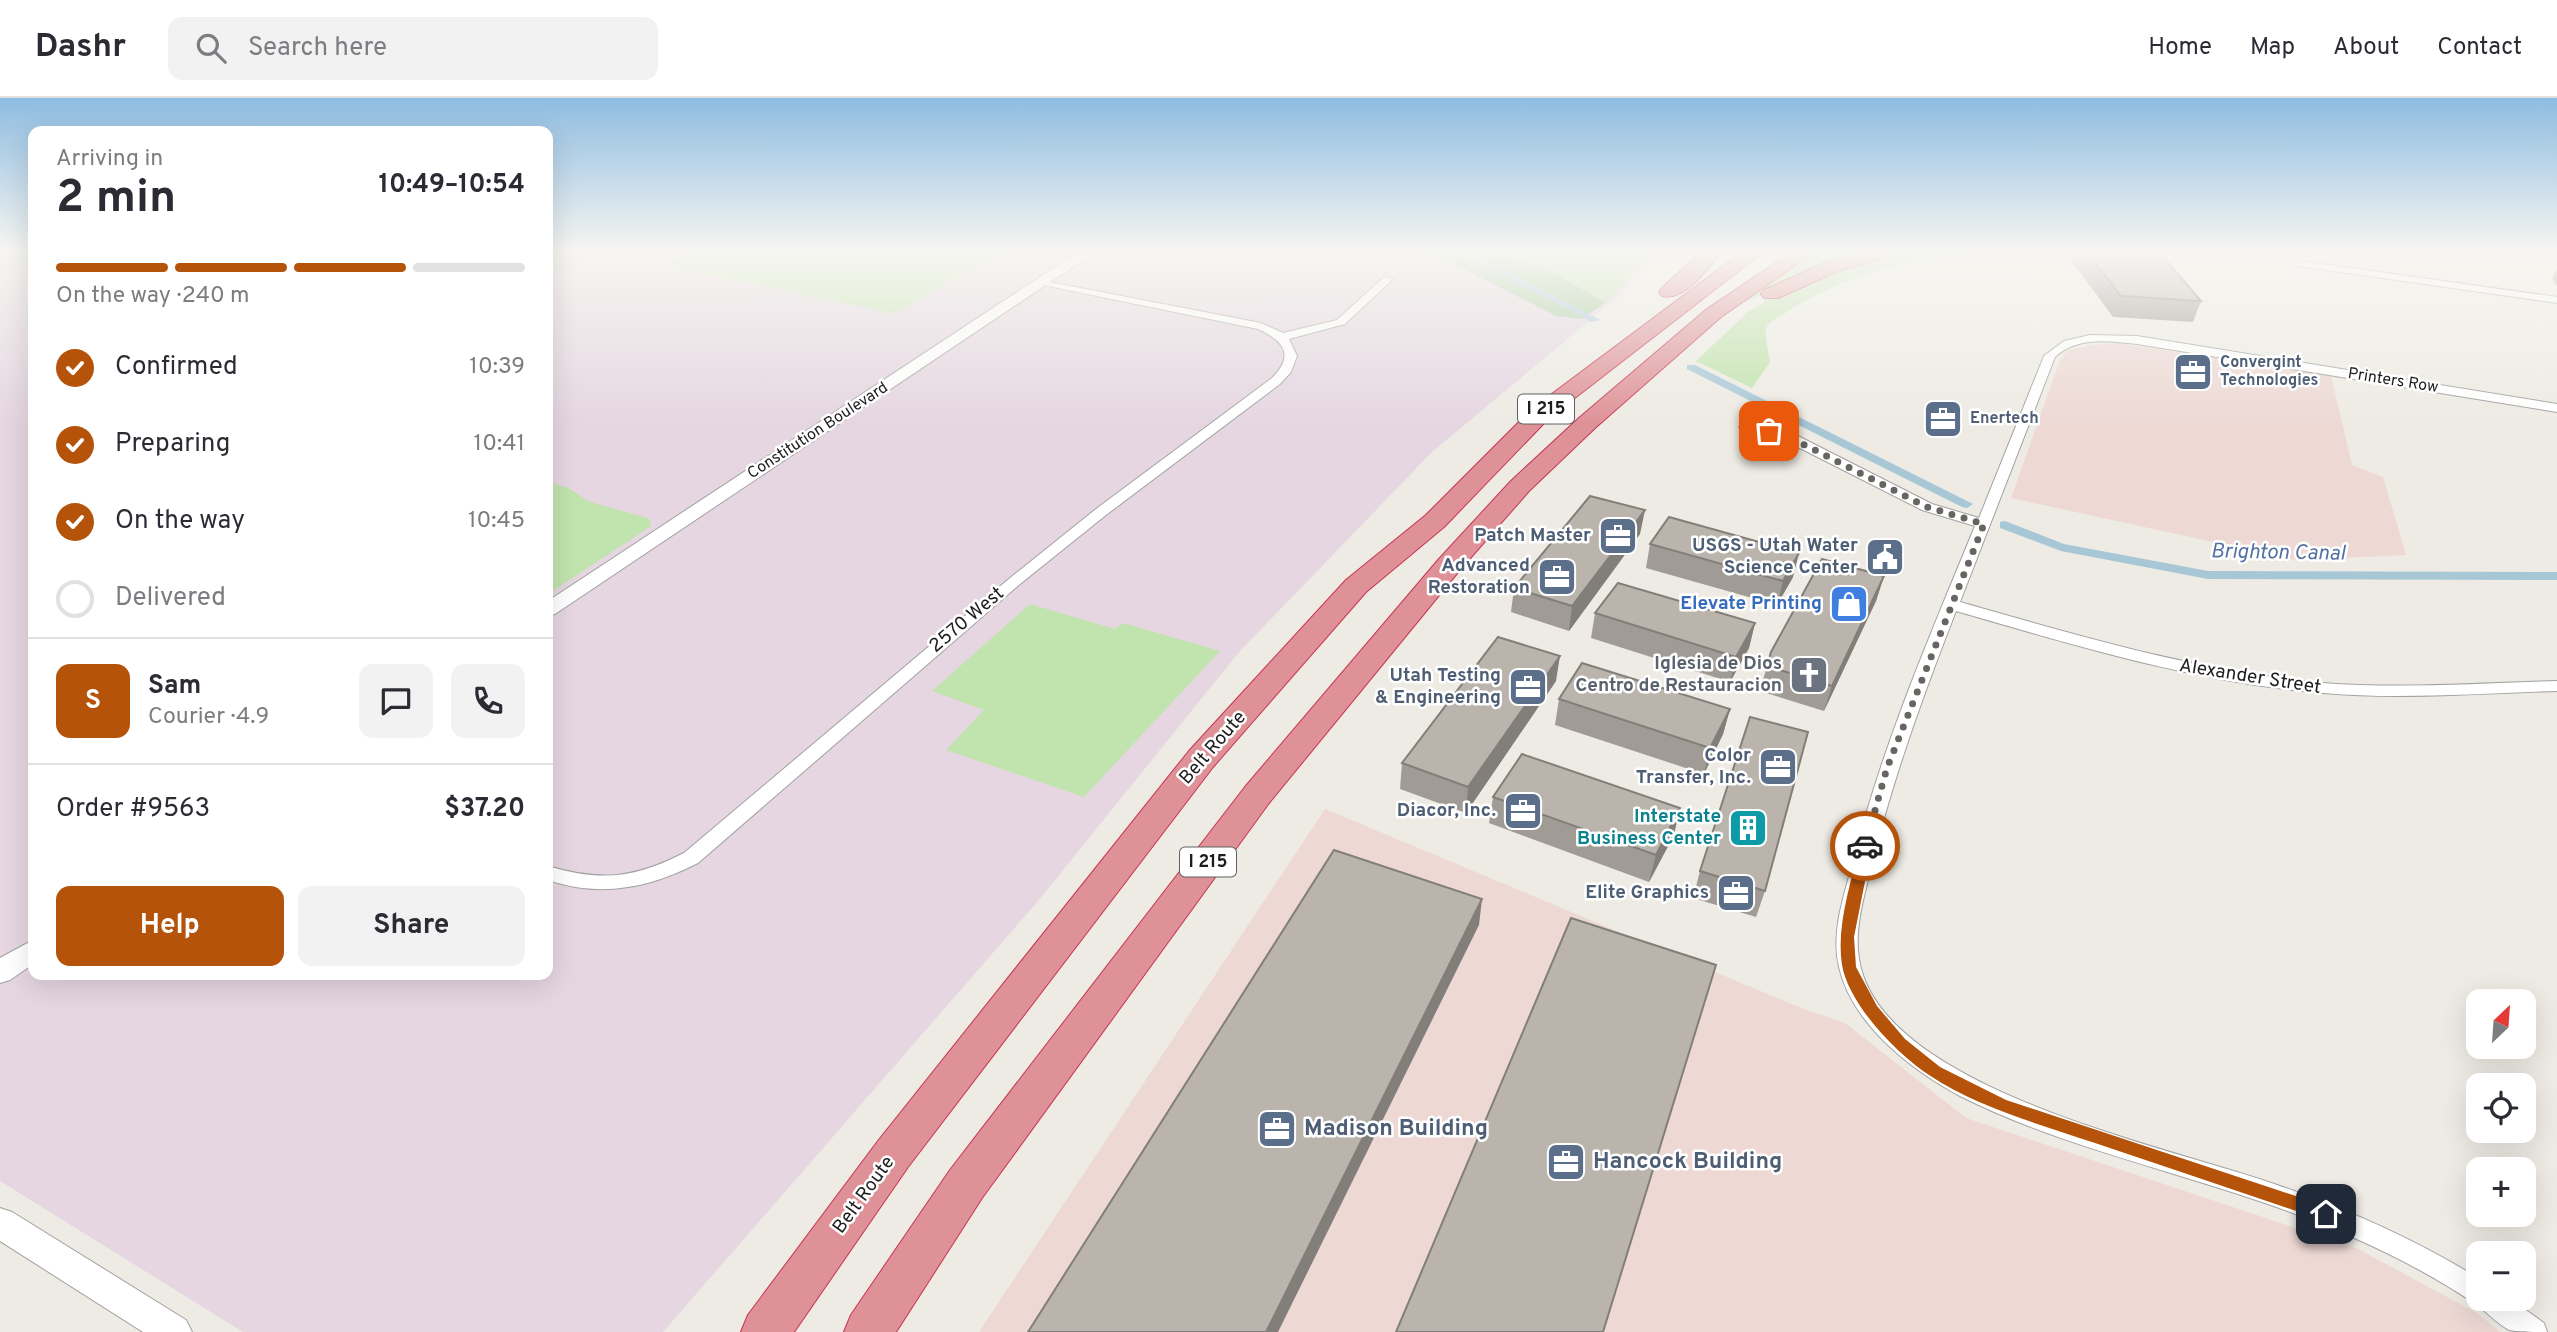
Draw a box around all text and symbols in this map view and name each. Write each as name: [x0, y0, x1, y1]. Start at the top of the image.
search box: [168, 17, 658, 80]
text: Dashr: [35, 27, 126, 69]
icon: search: [192, 29, 230, 67]
text: Search here: [248, 32, 387, 65]
text: Home: [2148, 33, 2212, 63]
text: Map: [2250, 33, 2295, 63]
text: About: [2333, 33, 2399, 63]
text: Contact: [2437, 33, 2522, 63]
text: Arriving in: [56, 145, 163, 174]
text: 10:49–10:54: [379, 169, 525, 202]
text: 2 min: [56, 170, 176, 229]
text: On the way · 240 m: [56, 282, 250, 311]
icon: check: [56, 349, 94, 387]
text: Confirmed: [115, 351, 238, 384]
office icon: Convergint Technologies: [2172, 351, 2214, 393]
text: 10:39: [469, 353, 525, 382]
place label: Convergint Technologies: [2220, 353, 2319, 391]
street label: Printers Row: [2346, 364, 2440, 398]
street label: Constitution Boulevard: [744, 378, 892, 484]
road number: I 215: [1518, 394, 1574, 424]
office icon: Enertech: [1922, 398, 1964, 440]
pin: [1739, 401, 1799, 461]
place label: Enertech: [1970, 409, 2039, 429]
icon: bag: [1750, 412, 1788, 450]
icon: check: [56, 426, 94, 464]
text: Preparing: [115, 428, 230, 461]
text: 10:41: [474, 430, 525, 459]
icon: check: [56, 503, 94, 541]
text: On the way: [115, 505, 245, 538]
text: 10:45: [468, 507, 525, 536]
office icon: Patch Master: [1597, 515, 1639, 557]
place label: Patch Master: [1474, 524, 1591, 548]
place label: USGS - Utah Water Science Center: [1692, 534, 1858, 580]
public building icon: USGS - Utah Water Science Center: [1864, 536, 1906, 578]
water label: Brighton Canal: [2210, 538, 2347, 568]
place label: Advanced Restoration: [1428, 554, 1530, 600]
office icon: Advanced Restoration: [1536, 556, 1578, 598]
text: Delivered: [115, 582, 226, 615]
street label: 2570 West: [925, 582, 1009, 658]
shop icon: Elevate Printing: [1828, 583, 1870, 625]
place label: Elevate Printing: [1680, 592, 1822, 616]
place label: Iglesia de Dios Centro de Restauracion: [1575, 652, 1782, 698]
church icon: Iglesia de Dios Centro de Restauracion: [1788, 654, 1830, 696]
street label: Alexander Street: [2177, 654, 2323, 700]
button: chat: [359, 664, 433, 738]
button: phone: [451, 664, 525, 738]
place label: Utah Testing & Engineering: [1375, 664, 1501, 710]
office icon: Utah Testing & Engineering: [1507, 666, 1549, 708]
text: Sam: [148, 670, 201, 703]
text: S: [85, 685, 101, 718]
text: Courier · 4.9: [148, 703, 269, 732]
street label: Belt Route: [1174, 706, 1252, 790]
place label: Color Transfer, Inc.: [1636, 744, 1751, 790]
office icon: Color Transfer, Inc.: [1757, 746, 1799, 788]
office icon: Diacor, Inc.: [1502, 790, 1544, 832]
text: Order #9563: [56, 793, 210, 826]
text: $37.20: [444, 793, 525, 826]
place label: Diacor, Inc.: [1397, 799, 1496, 823]
place label: Interstate Business Center: [1577, 805, 1721, 851]
building icon: Interstate Business Center: [1727, 807, 1769, 849]
courier: [1830, 811, 1900, 881]
icon: car: [1846, 827, 1884, 865]
road number: I 215: [1180, 848, 1236, 876]
office icon: Elite Graphics: [1715, 872, 1757, 914]
place label: Elite Graphics: [1585, 881, 1709, 905]
button: Help: [56, 886, 284, 966]
button: Share: [298, 886, 525, 966]
north arrow: [2466, 989, 2536, 1059]
map controls: [2466, 989, 2536, 1311]
button: locate: [2466, 1073, 2536, 1143]
office icon: Madison Building: [1256, 1108, 1298, 1150]
place label: Madison Building: [1304, 1115, 1488, 1144]
office icon: Hancock Building: [1545, 1141, 1587, 1183]
place label: Hancock Building: [1593, 1148, 1782, 1177]
street label: Belt Route: [828, 1151, 900, 1239]
button: +: [2466, 1157, 2536, 1227]
pin: [2296, 1184, 2356, 1244]
icon: home: [2307, 1195, 2345, 1233]
button: −: [2466, 1241, 2536, 1311]

